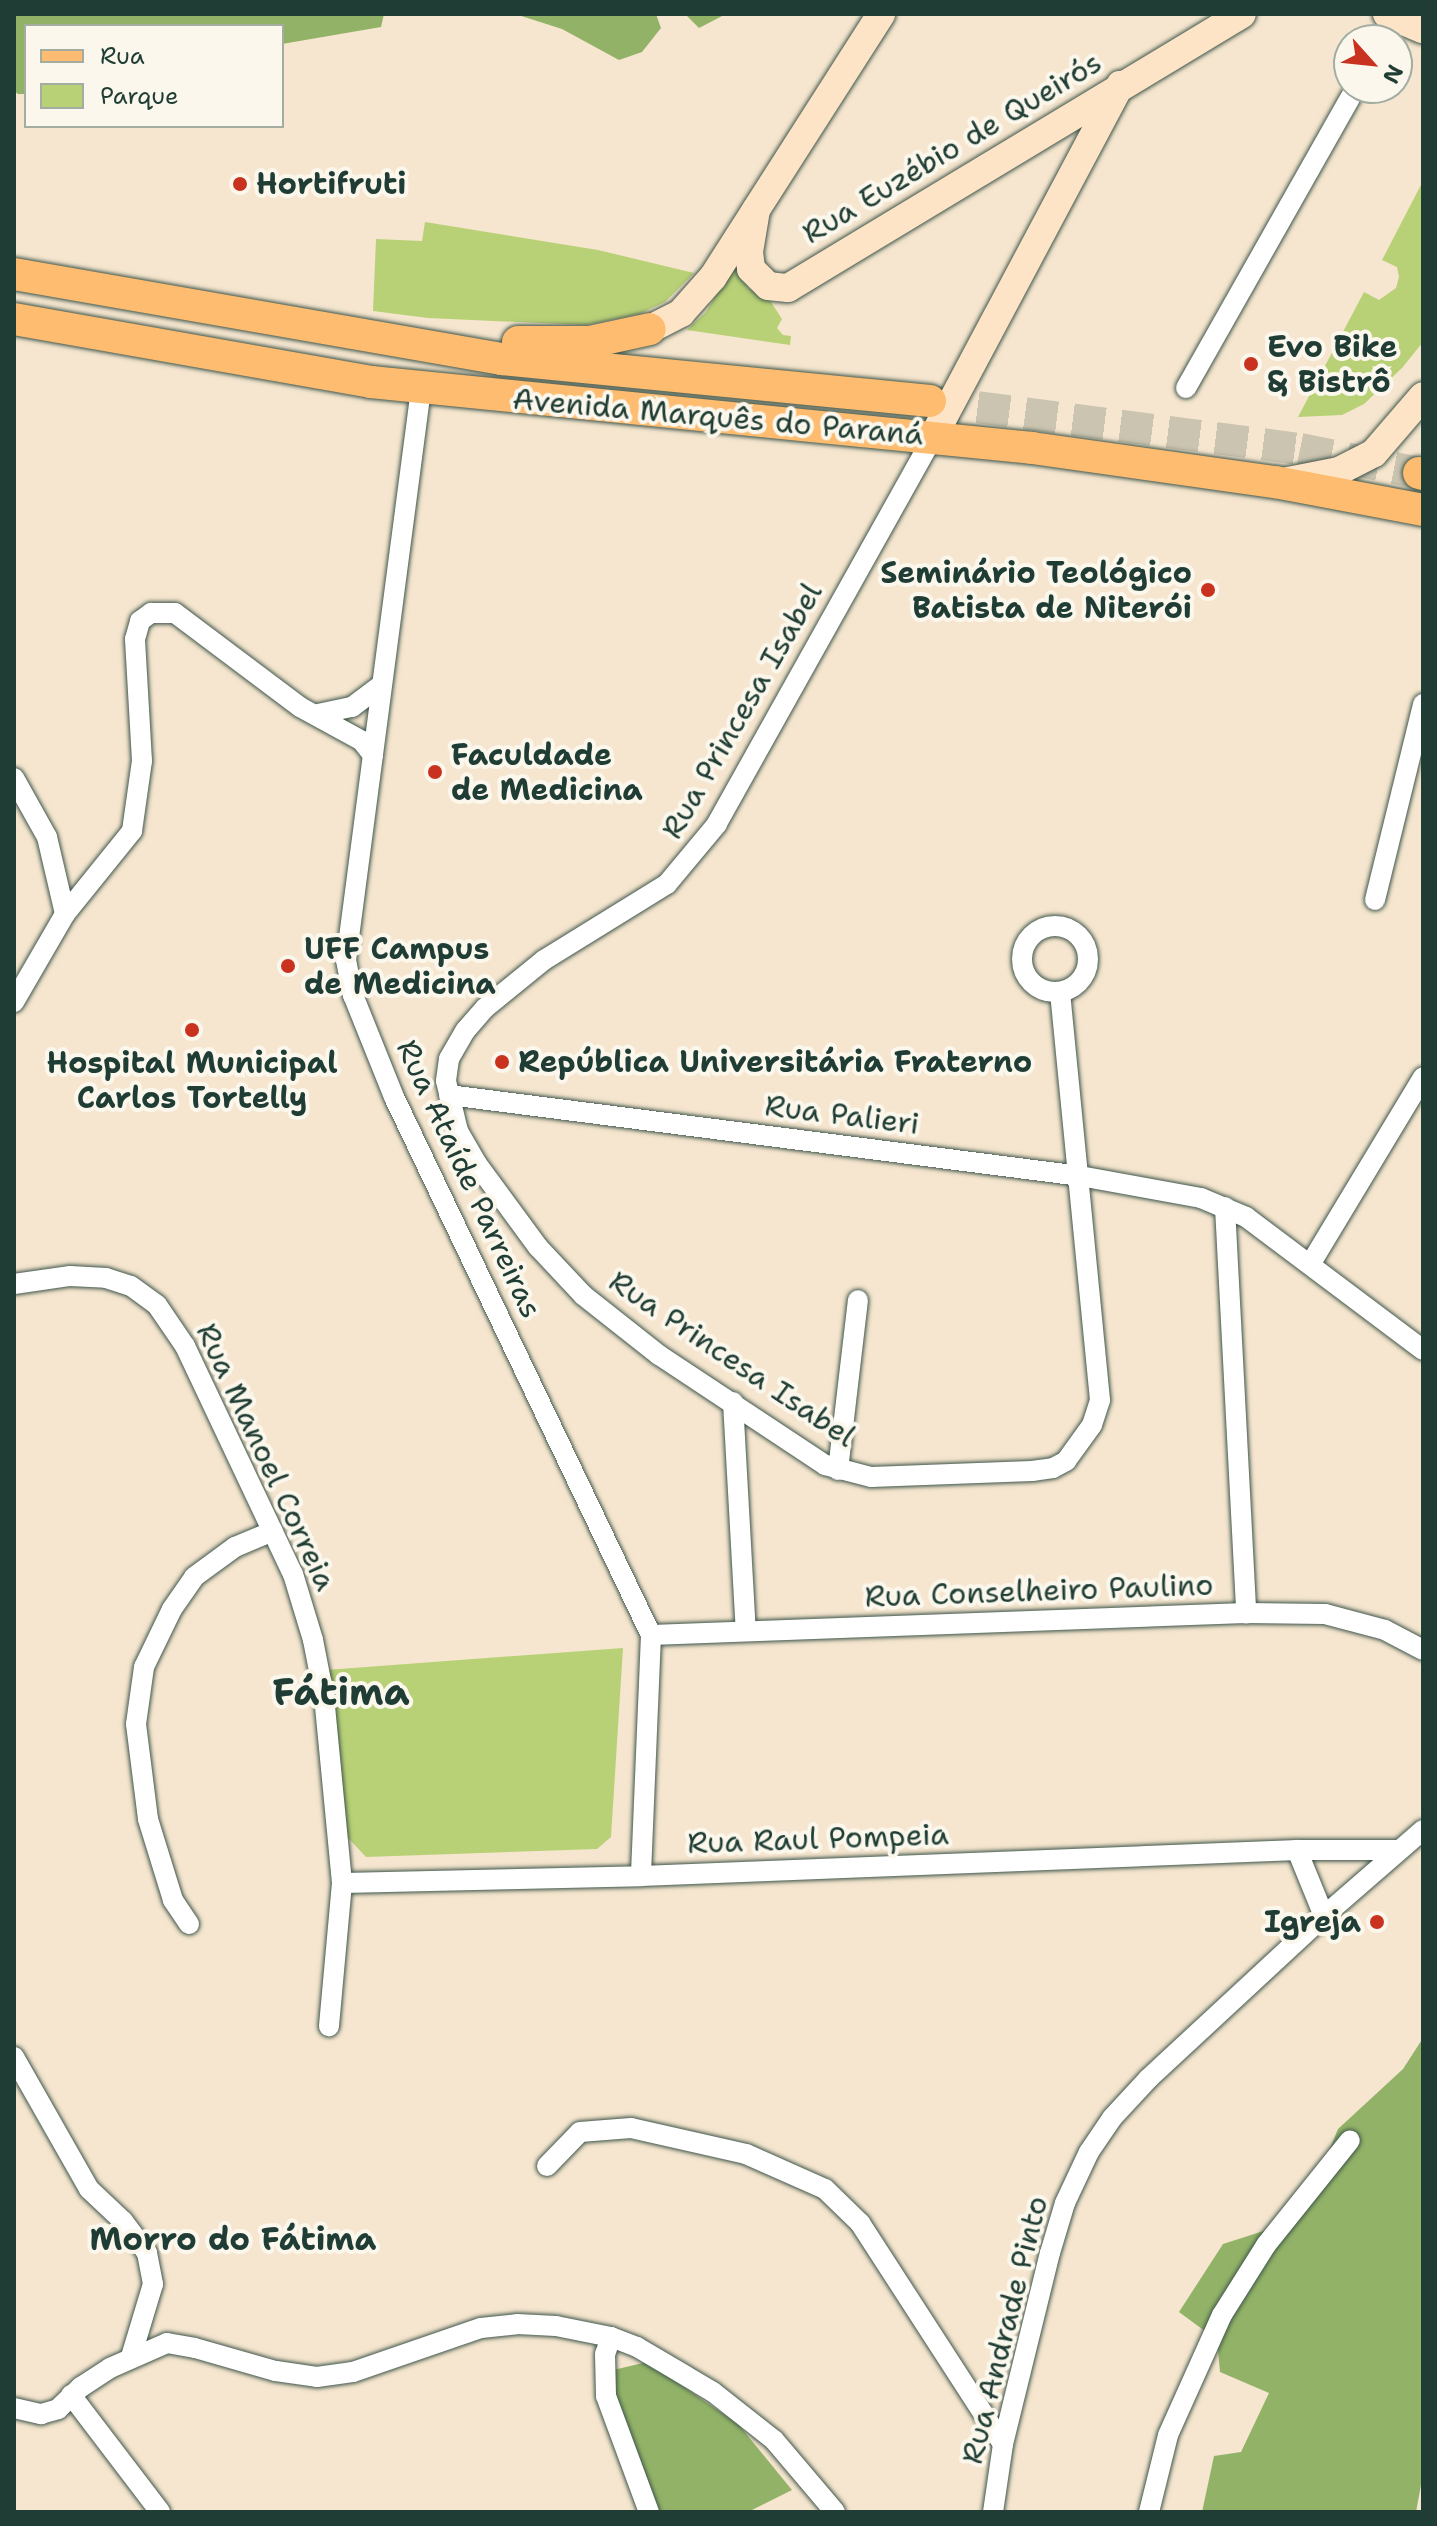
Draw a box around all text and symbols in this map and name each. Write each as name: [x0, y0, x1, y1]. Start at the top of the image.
legend: [24, 24, 284, 128]
north arrow: [1333, 24, 1413, 104]
text: Rua: [100, 40, 145, 72]
street label: Rua Euzébio de Queirós: [796, 44, 1108, 252]
text: N: [1376, 60, 1410, 89]
text: Parque: [100, 80, 179, 112]
place label: Hortifruti: [256, 166, 407, 202]
marker: Hortifruti: [231, 175, 249, 193]
place label: Evo Bike & Bistrô: [1267, 329, 1398, 400]
marker: Evo Bike & Bistrô: [1242, 355, 1260, 373]
street label: Avenida Marquês do Paraná: [511, 381, 925, 453]
place label: Seminário Teológico Batista de Niterói: [880, 555, 1192, 626]
street label: Rua Princesa Isabel: [654, 577, 830, 845]
marker: Seminário Teológico Batista de Niterói: [1199, 581, 1217, 599]
place label: Faculdade de Medicina: [451, 737, 643, 808]
marker: Faculdade de Medicina: [426, 763, 444, 781]
place label: UFF Campus de Medicina: [304, 931, 496, 1002]
marker: UFF Campus de Medicina: [279, 957, 297, 975]
marker: Hospital Municipal Carlos Tortelly: [181, 1019, 203, 1041]
street label: Rua Ataíde Parreiras: [389, 1034, 549, 1324]
place label: República Universitária Fraterno: [518, 1044, 1032, 1080]
place label: Hospital Municipal Carlos Tortelly: [46, 1045, 338, 1116]
marker: República Universitária Fraterno: [493, 1053, 511, 1071]
street label: Rua Palieri: [763, 1088, 921, 1142]
street label: Rua Princesa Isabel: [602, 1263, 862, 1455]
street label: Rua Manoel Correia: [188, 1318, 344, 1596]
street label: Rua Conselheiro Paulino: [864, 1567, 1214, 1615]
district label: Fátima: [272, 1669, 410, 1715]
street label: Rua Raul Pompeia: [687, 1816, 949, 1862]
place label: Igreja: [1264, 1904, 1361, 1940]
marker: Igreja: [1368, 1913, 1386, 1931]
street label: Rua Andrade Pinto: [954, 2192, 1056, 2468]
district label: Morro do Fátima: [90, 2220, 376, 2258]

